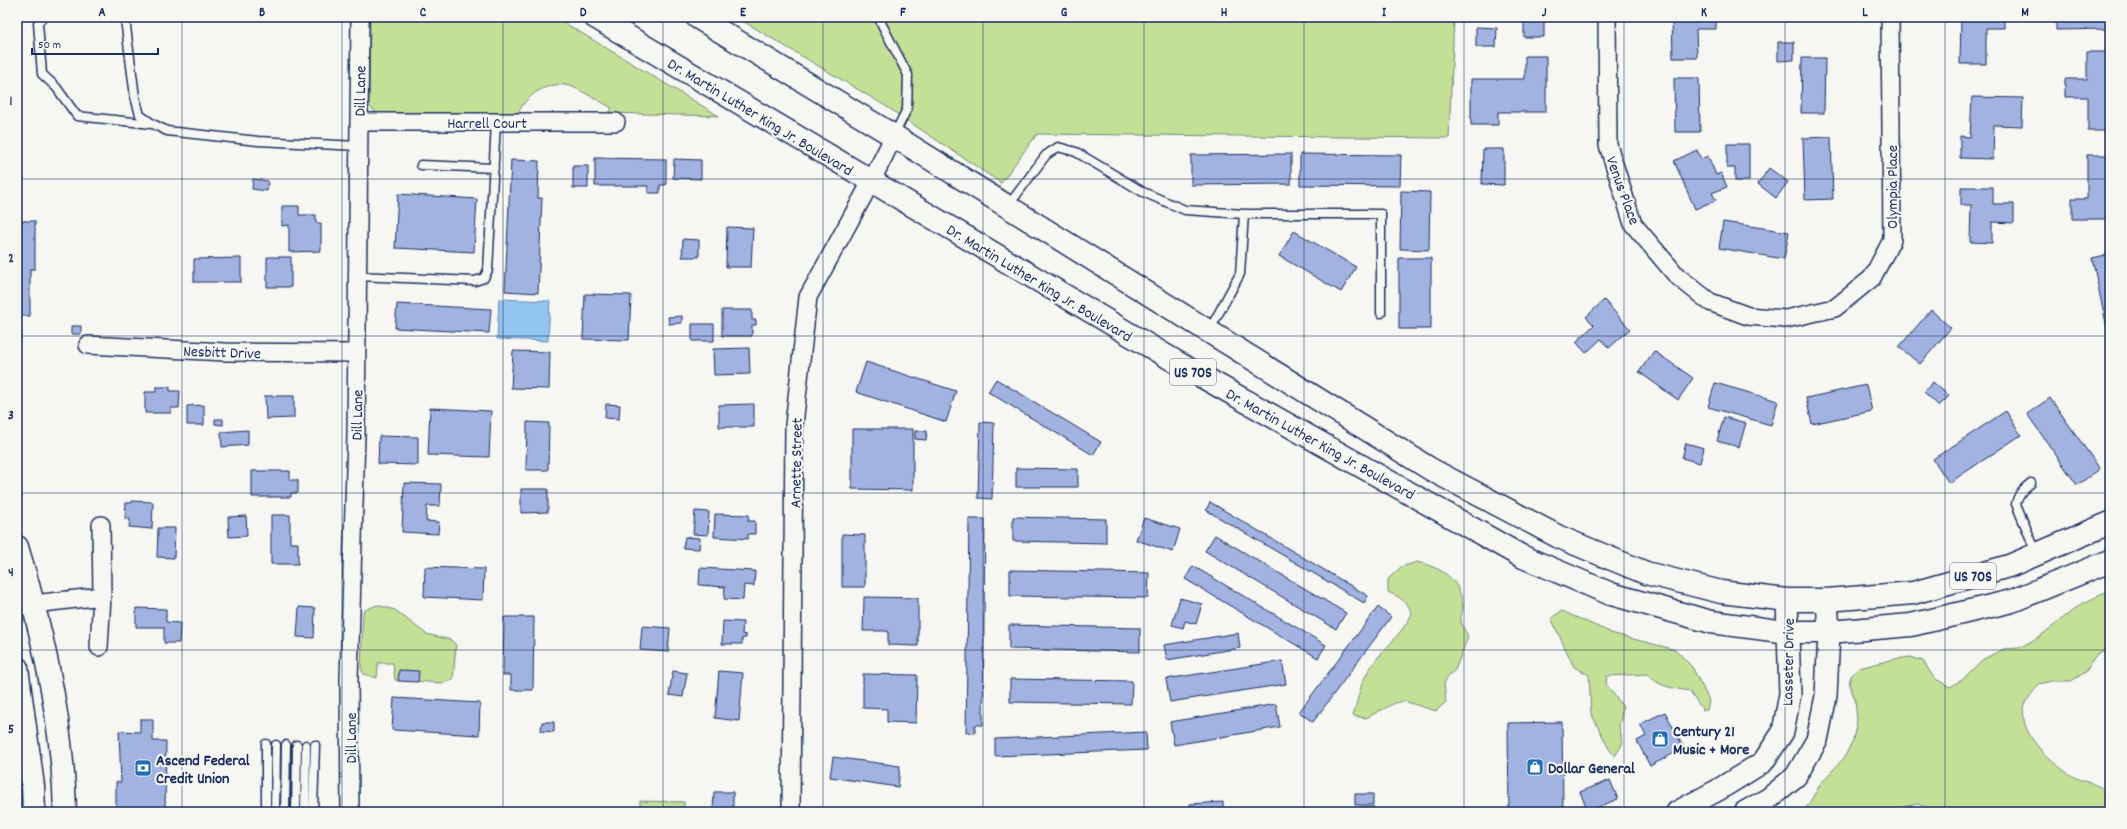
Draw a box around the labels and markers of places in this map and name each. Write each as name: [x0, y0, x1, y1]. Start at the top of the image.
place label: Century 21 Music + More: [1673, 721, 1749, 762]
shop icon: Century 21 Music + More: [1650, 729, 1670, 749]
place label: Ascend Federal Credit Union: [156, 750, 250, 791]
shop icon: Dollar General: [1525, 757, 1545, 777]
bank icon: Ascend Federal Credit Union: [133, 758, 153, 778]
place label: Dollar General: [1548, 758, 1635, 781]

